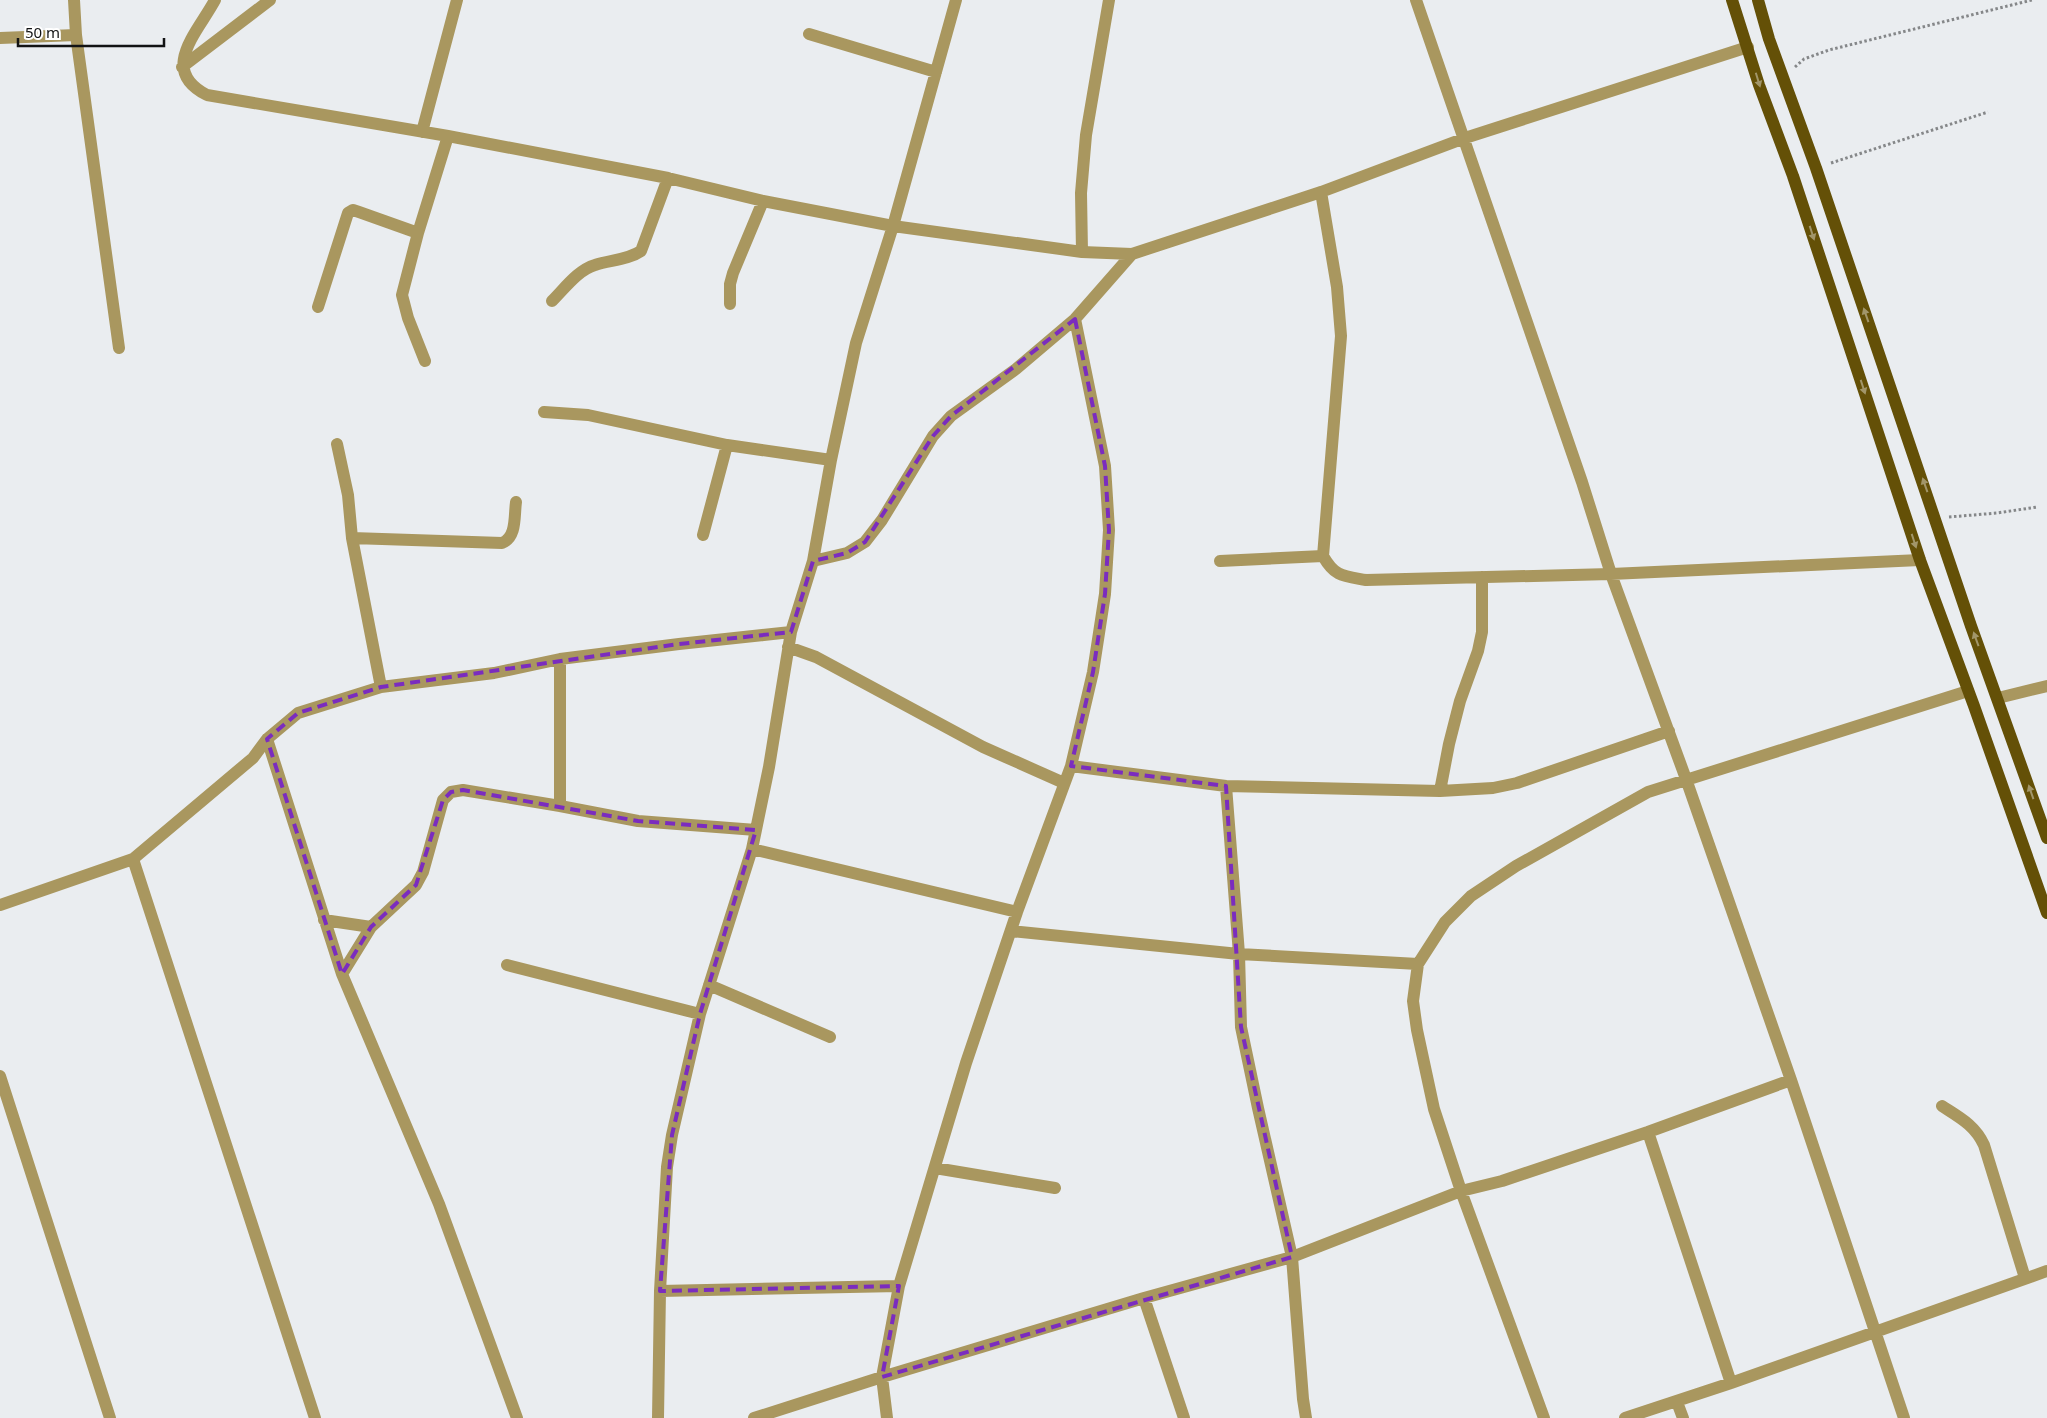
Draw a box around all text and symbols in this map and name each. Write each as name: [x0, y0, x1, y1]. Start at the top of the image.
scale bar: [18, 15, 164, 47]
text: 50 m: [25, 22, 60, 42]
one-way arrow: [1754, 72, 1762, 87]
one-way arrow: [1808, 226, 1816, 241]
one-way arrow: [1862, 307, 1870, 322]
one-way arrow: [1859, 380, 1867, 395]
one-way arrow: [1920, 478, 1928, 493]
one-way arrow: [1911, 534, 1918, 549]
one-way arrow: [1972, 632, 1979, 647]
one-way arrow: [2027, 785, 2034, 800]

